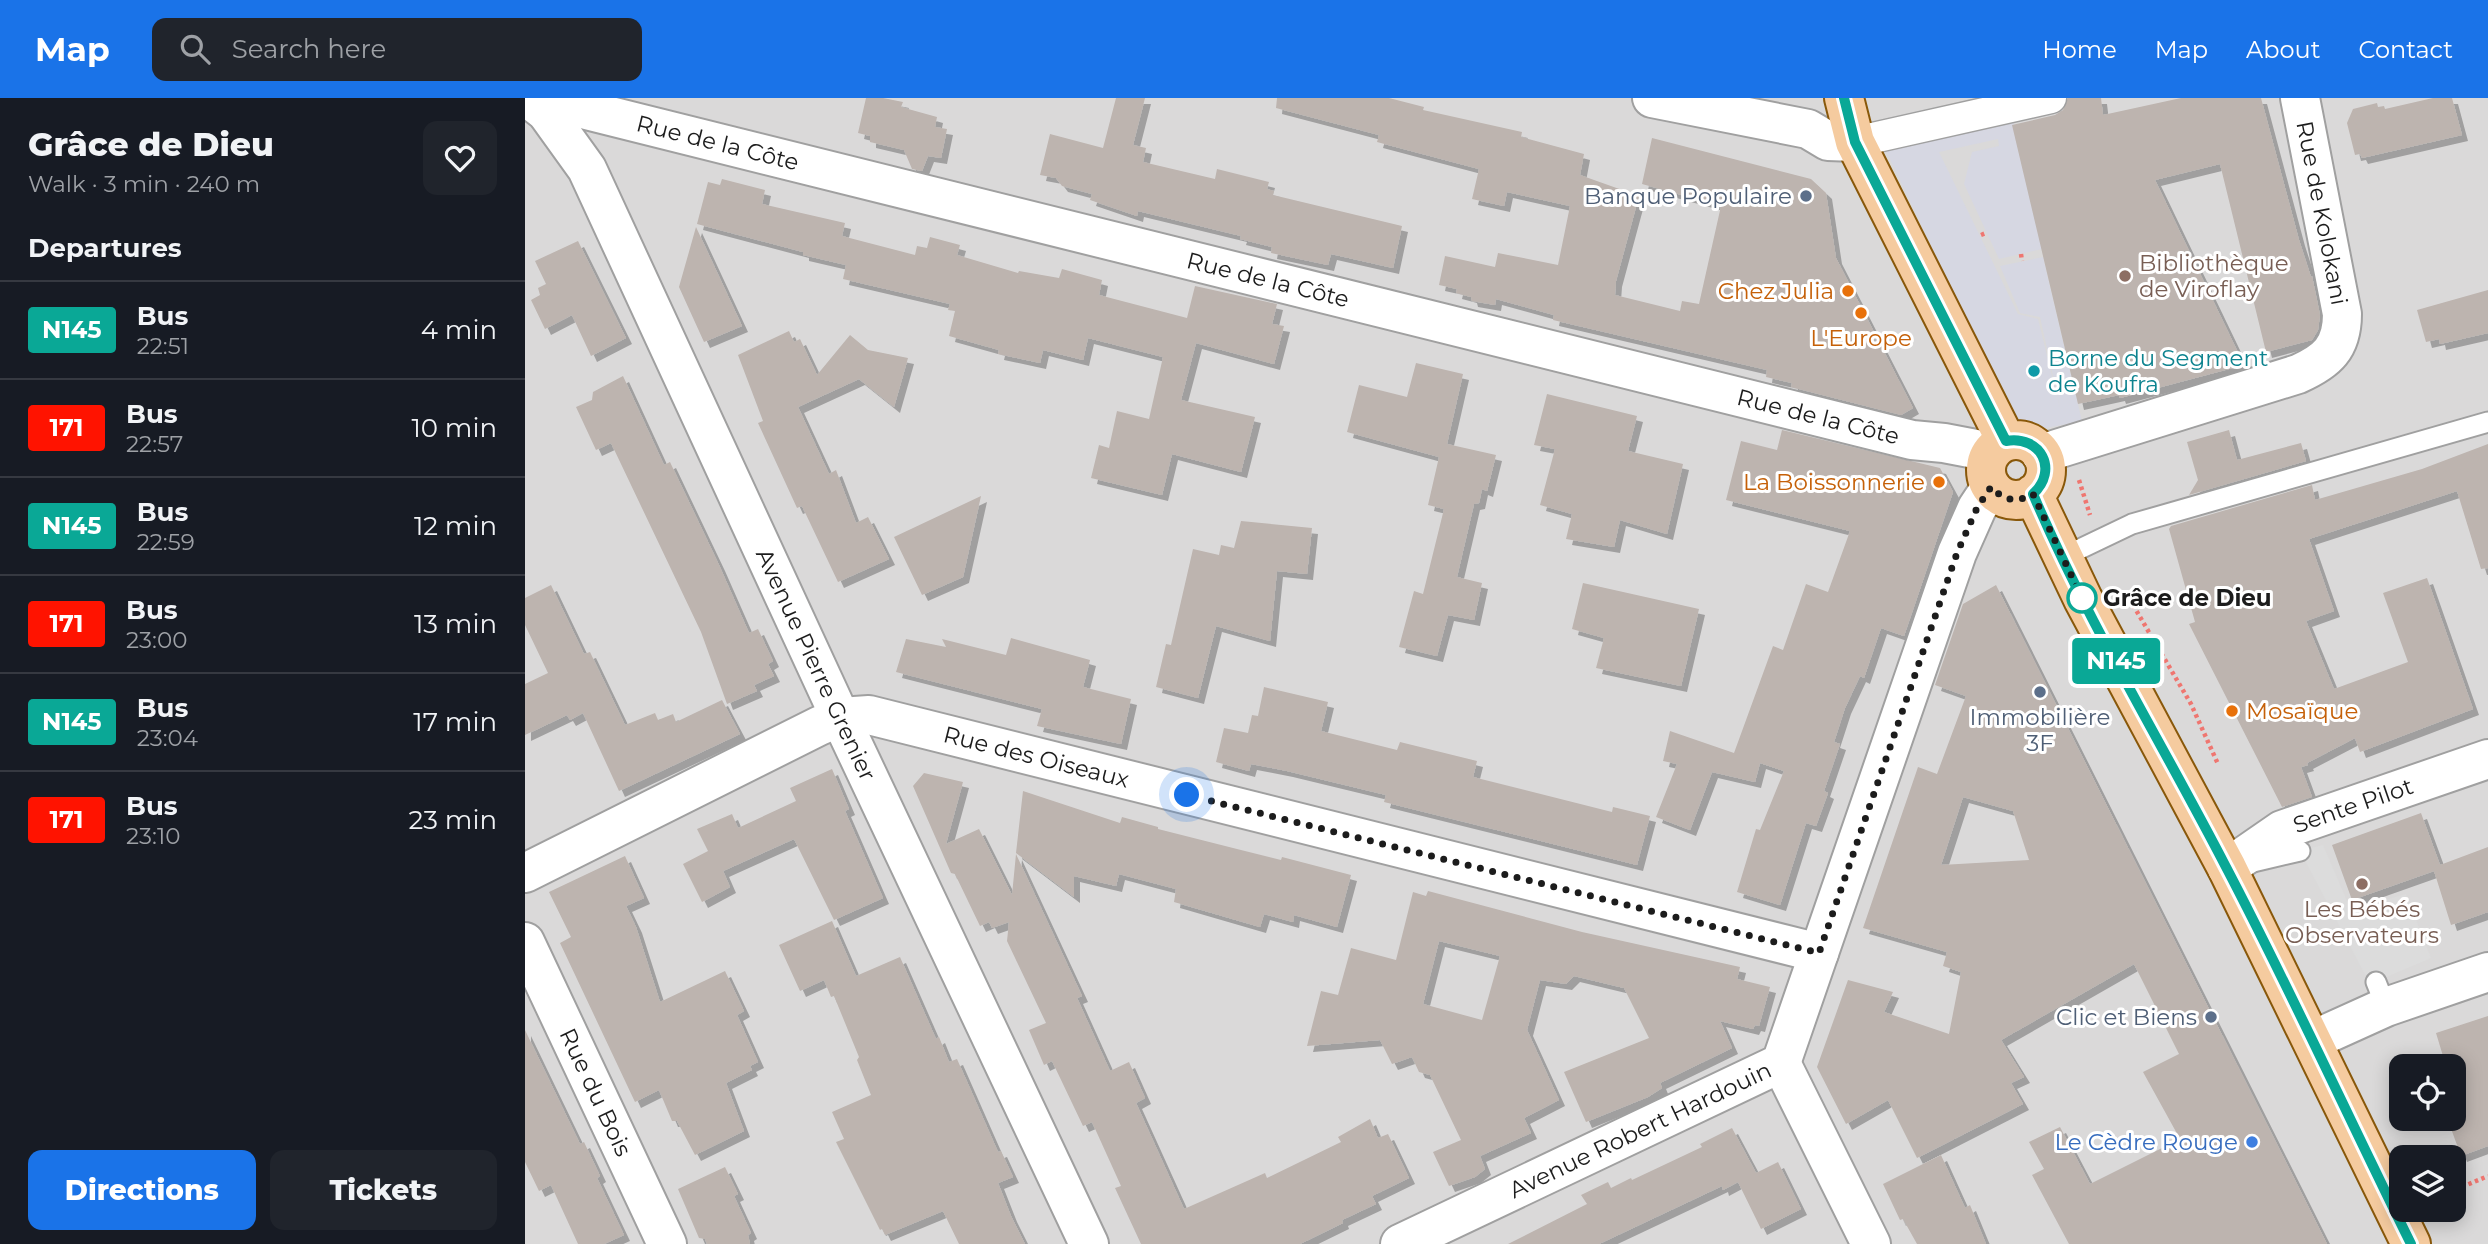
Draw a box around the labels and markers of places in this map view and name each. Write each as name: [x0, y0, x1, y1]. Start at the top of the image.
place label: Banque Populaire: [1584, 182, 1792, 210]
marker: Banque Populaire: [1798, 188, 1814, 204]
place label: Bibliothèque de Viroflay: [2139, 249, 2289, 303]
marker: Bibliothèque de Viroflay: [2117, 268, 2133, 284]
place label: Chez Julia: [1718, 277, 1834, 305]
marker: Chez Julia: [1840, 283, 1856, 299]
marker: L'Europe: [1853, 305, 1869, 321]
place label: L'Europe: [1810, 324, 1912, 352]
place label: Borne du Segment de Koufra: [2048, 344, 2268, 398]
marker: Borne du Segment de Koufra: [2026, 363, 2042, 379]
place label: La Boissonnerie: [1743, 468, 1925, 496]
marker: La Boissonnerie: [1931, 474, 1947, 490]
marker: Grâce de Dieu: [2067, 583, 2097, 613]
place label: Grâce de Dieu: [2103, 584, 2272, 612]
marker: Immobilière 3F: [2032, 684, 2048, 700]
place label: Mosaïque: [2246, 697, 2358, 725]
place label: Immobilière 3F: [1969, 703, 2111, 757]
marker: Mosaïque: [2224, 703, 2240, 719]
marker: Les Bébés Observateurs: [2354, 876, 2370, 892]
place label: Les Bébés Observateurs: [2285, 895, 2439, 949]
place label: Clic et Biens: [2056, 1003, 2197, 1031]
marker: Clic et Biens: [2203, 1009, 2219, 1025]
place label: Le Cèdre Rouge: [2054, 1128, 2238, 1156]
marker: Le Cèdre Rouge: [2244, 1134, 2260, 1150]

